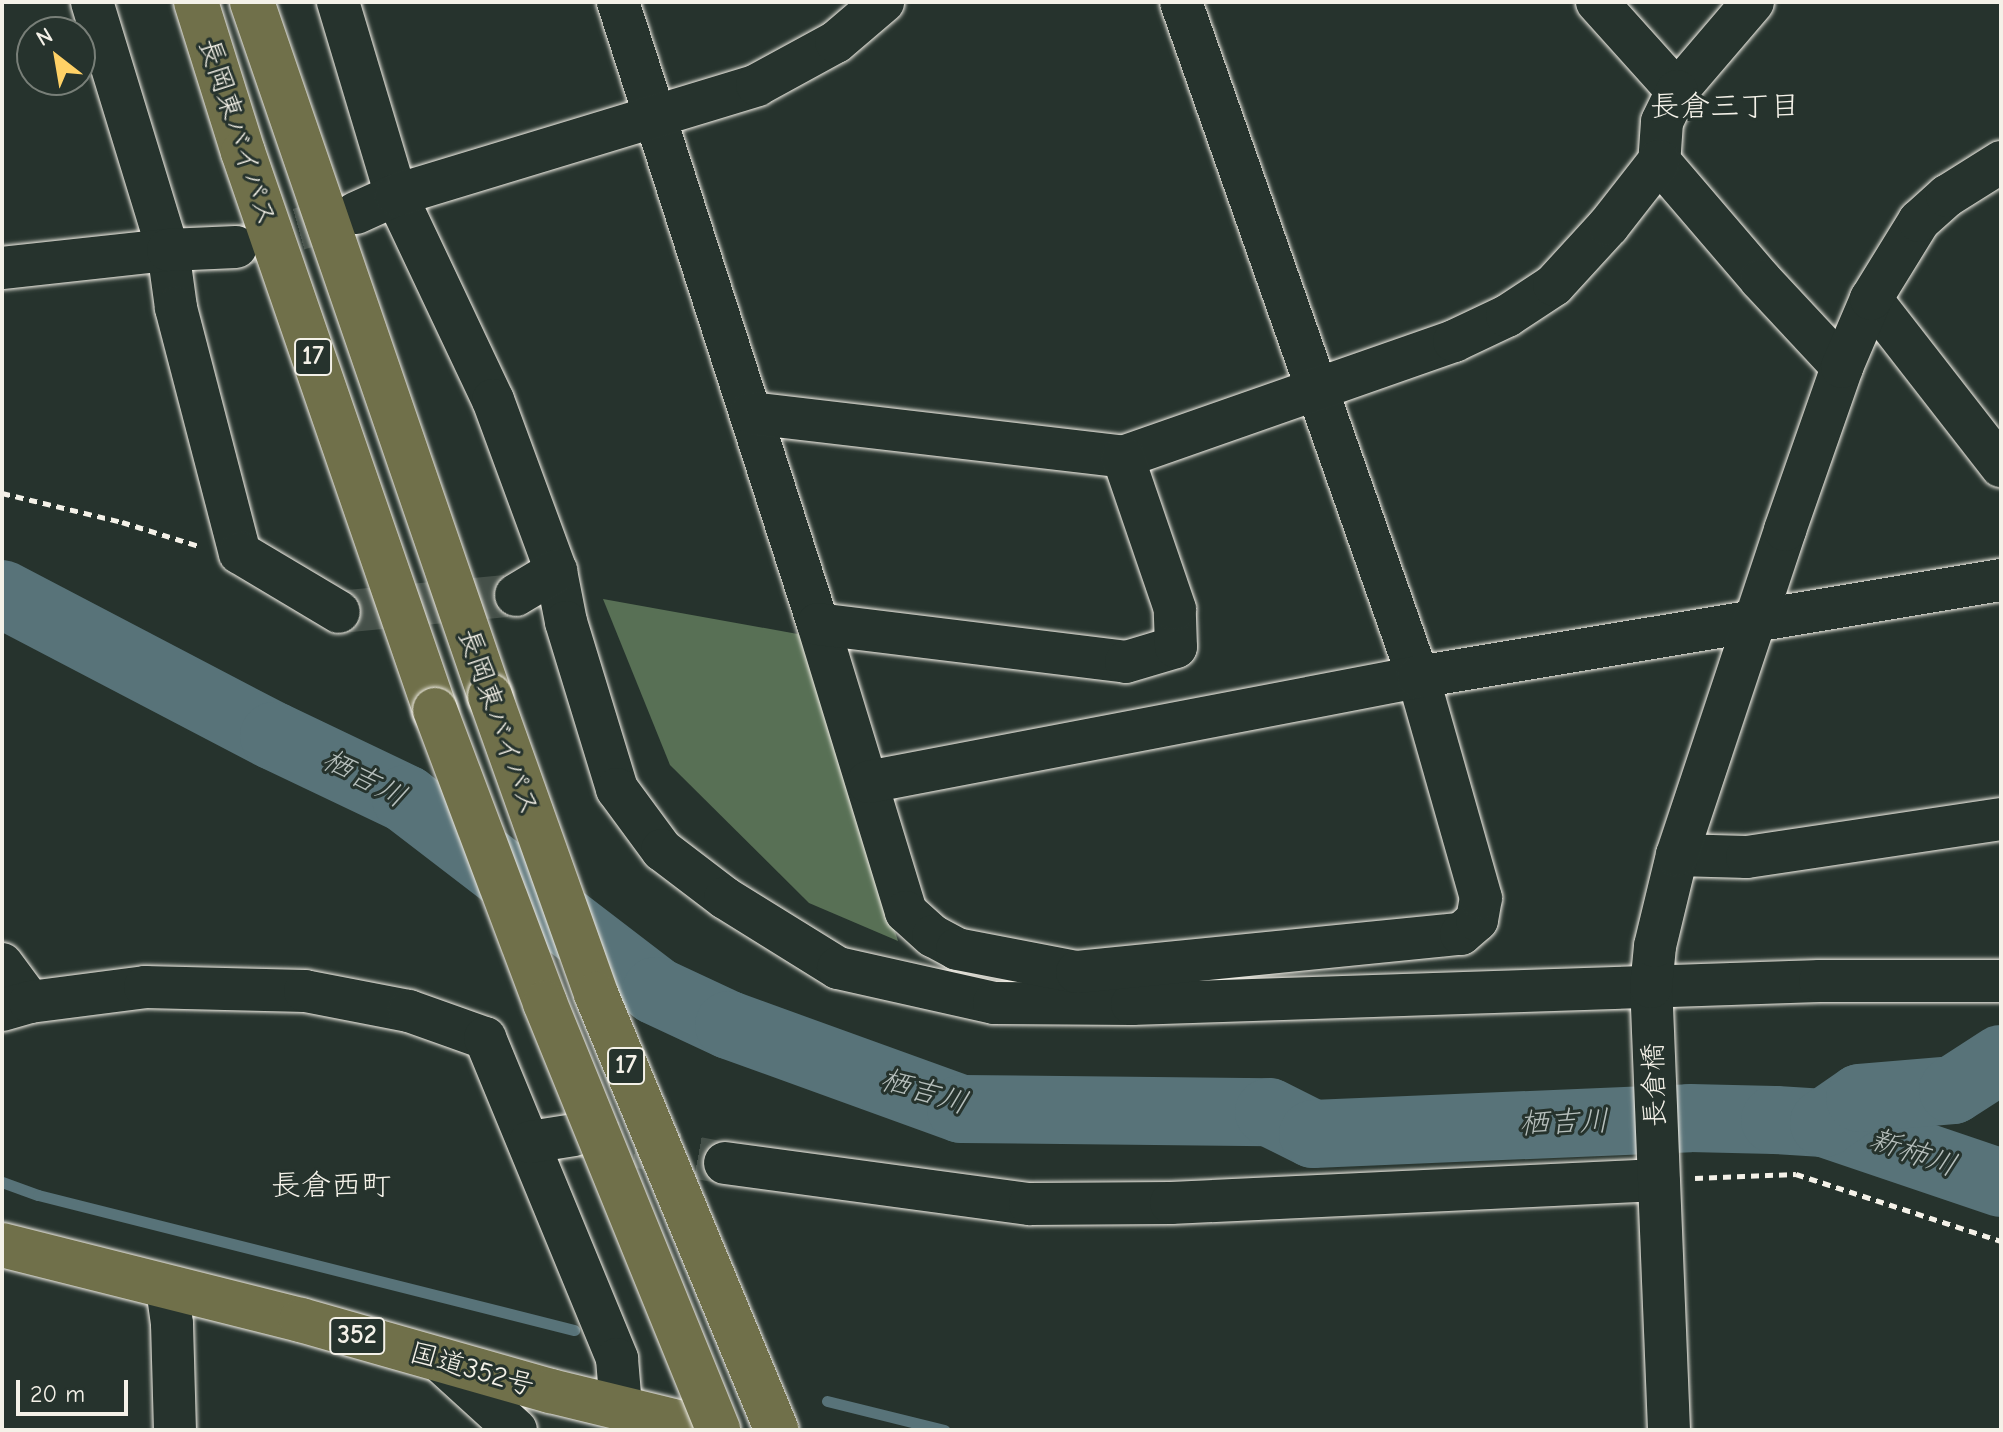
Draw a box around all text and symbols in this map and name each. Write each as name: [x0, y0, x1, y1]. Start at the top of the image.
north arrow: [16, 16, 96, 96]
text: N: [32, 22, 58, 52]
street label: 長岡東バイパス: [192, 34, 284, 230]
district label: 長倉三丁目: [1650, 89, 1800, 125]
road number: 17: [293, 335, 333, 379]
street label: 長岡東バイパス: [451, 624, 547, 820]
water label: 栖吉川: [316, 742, 412, 816]
street label: 長倉橋: [1636, 1042, 1672, 1128]
road number: 17: [606, 1044, 646, 1088]
water label: 栖吉川: [876, 1062, 972, 1122]
water label: 栖吉川: [1518, 1103, 1610, 1143]
water label: 新柿川: [1865, 1121, 1961, 1185]
district label: 長倉西町: [271, 1168, 391, 1204]
road number: 352: [329, 1314, 385, 1358]
street label: 国道352号: [406, 1335, 538, 1403]
scale bar: [20, 1364, 132, 1414]
text: 20 m: [30, 1380, 85, 1408]

